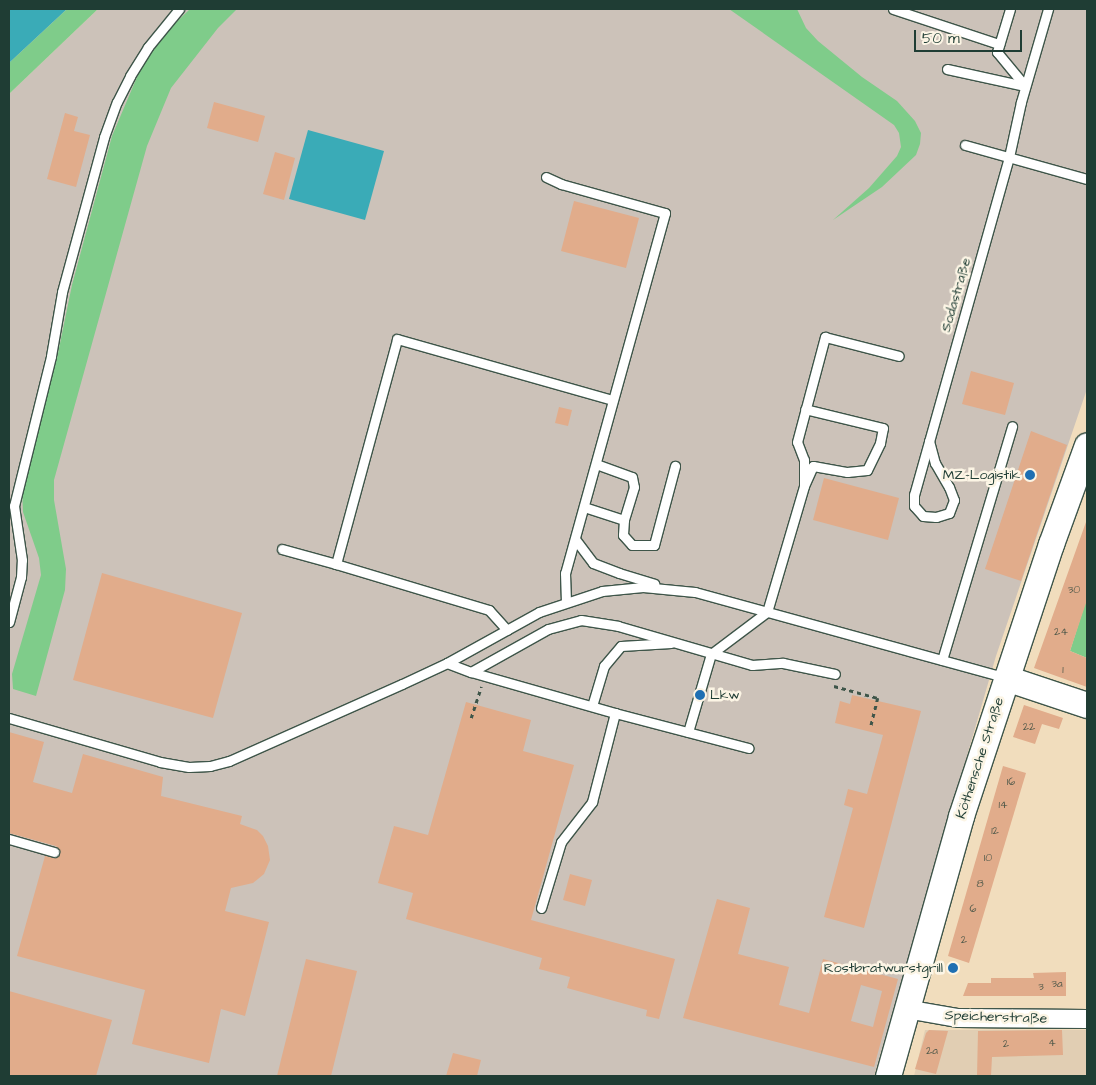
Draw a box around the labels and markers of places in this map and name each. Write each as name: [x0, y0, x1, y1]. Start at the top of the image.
place label: MZ-Logistik: [943, 467, 1020, 483]
marker: MZ-Logistik: [1024, 469, 1036, 481]
place label: Lkw: [710, 687, 740, 703]
marker: Lkw: [694, 689, 706, 701]
place label: Rostbratwurstgrill: [824, 960, 943, 976]
marker: Rostbratwurstgrill: [947, 962, 959, 974]

